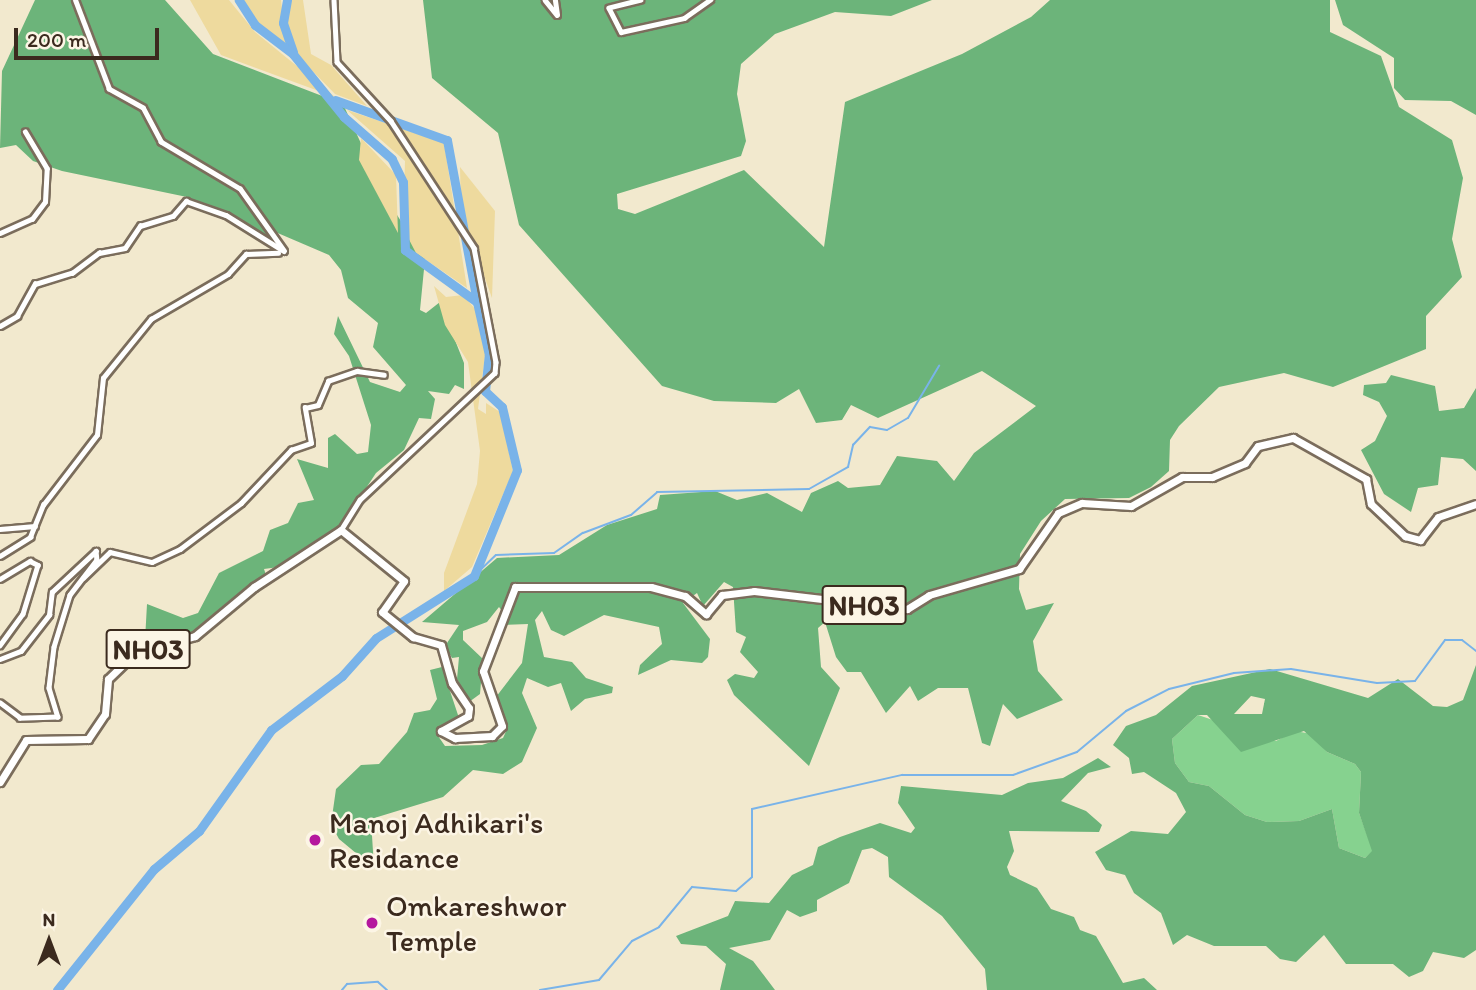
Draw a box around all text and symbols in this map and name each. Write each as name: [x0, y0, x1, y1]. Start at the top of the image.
scale bar: [18, 14, 163, 58]
text: 200 m: [27, 27, 86, 52]
road number: NH03: [820, 580, 908, 630]
road number: NH03: [104, 624, 192, 674]
place label: Manoj Adhikari's Residance: [329, 805, 542, 876]
marker: Manoj Adhikari's Residance: [307, 832, 323, 848]
place label: Omkareshwor Temple: [386, 888, 566, 958]
north arrow: [14, 906, 84, 976]
text: N: [43, 908, 55, 931]
marker: Omkareshwor Temple: [364, 915, 380, 931]

